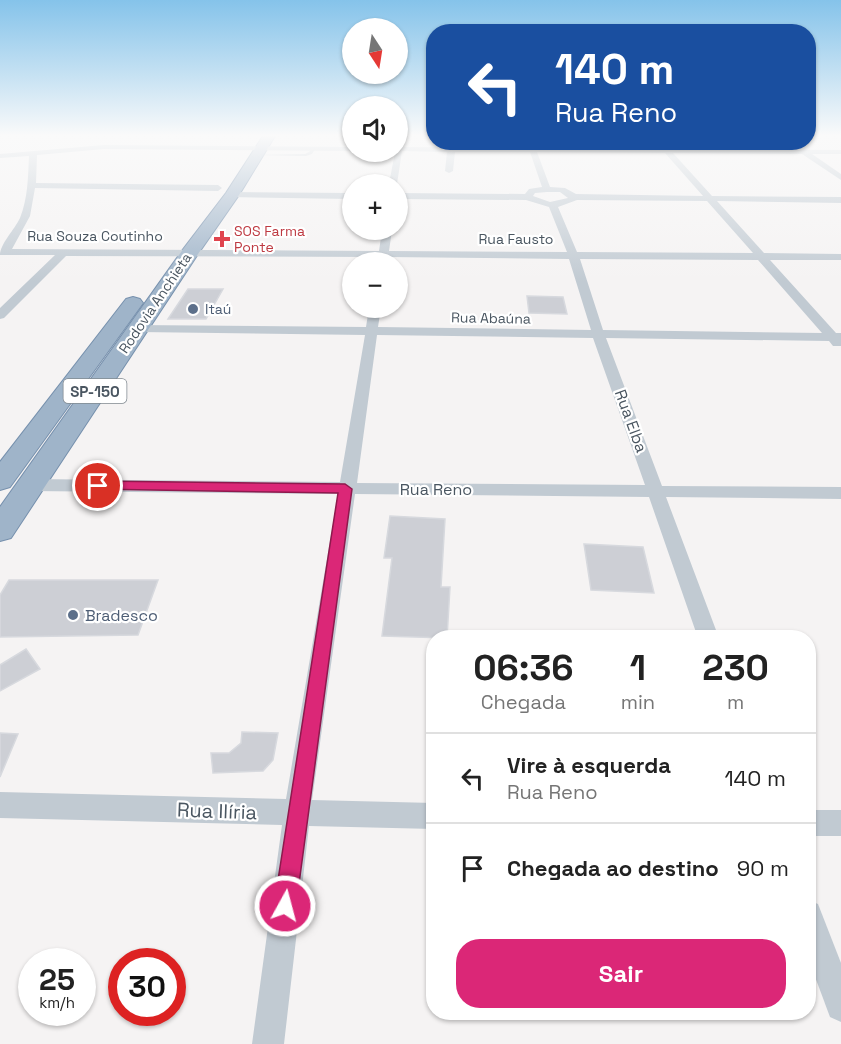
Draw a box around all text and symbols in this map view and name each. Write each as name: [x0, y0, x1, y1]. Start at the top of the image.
north arrow: [342, 18, 408, 84]
map controls: [342, 18, 408, 318]
text: 140 m: [555, 43, 674, 96]
icon: left: [456, 48, 534, 126]
text: Rua Reno: [555, 95, 677, 130]
button: sound: [342, 96, 408, 162]
button: +: [342, 174, 408, 240]
place label: SOS Farma Ponte: [234, 222, 305, 256]
street label: Rua Souza Coutinho: [27, 227, 163, 245]
street label: Rua Fausto: [478, 230, 554, 248]
marker: SOS Farma Ponte: [215, 232, 229, 246]
street label: Rodovia Anchieta: [115, 249, 195, 357]
button: −: [342, 252, 408, 318]
place label: Itaú: [205, 300, 231, 318]
marker: Itaú: [186, 302, 200, 316]
street label: Rua Abaúna: [451, 308, 531, 328]
road number: SP-150: [64, 379, 127, 403]
street label: Rua Elba: [610, 387, 652, 455]
pin: [72, 460, 123, 511]
icon: arrive: [81, 469, 114, 502]
street label: Rua Reno: [400, 479, 472, 500]
place label: Bradesco: [85, 605, 158, 626]
marker: Bradesco: [66, 608, 80, 622]
text: 06:36: [473, 645, 574, 691]
text: 1: [630, 645, 646, 691]
text: 230: [702, 645, 769, 691]
text: Chegada: [481, 689, 566, 715]
text: min: [621, 689, 655, 715]
text: m: [727, 689, 744, 715]
text: Vire à esquerda: [507, 751, 671, 779]
icon: left: [456, 762, 489, 795]
text: 140 m: [724, 764, 786, 792]
text: Rua Reno: [507, 779, 598, 805]
street label: Rua Ilíria: [177, 797, 257, 825]
icon: arrive: [456, 852, 489, 885]
text: Chegada ao destino: [507, 854, 719, 882]
text: 90 m: [737, 854, 789, 882]
position arrow: [253, 874, 317, 938]
button: Sair: [456, 939, 786, 1008]
speed limit sign: 30: [108, 948, 186, 1026]
text: 25: [39, 960, 75, 999]
text: km/h: [39, 993, 75, 1012]

